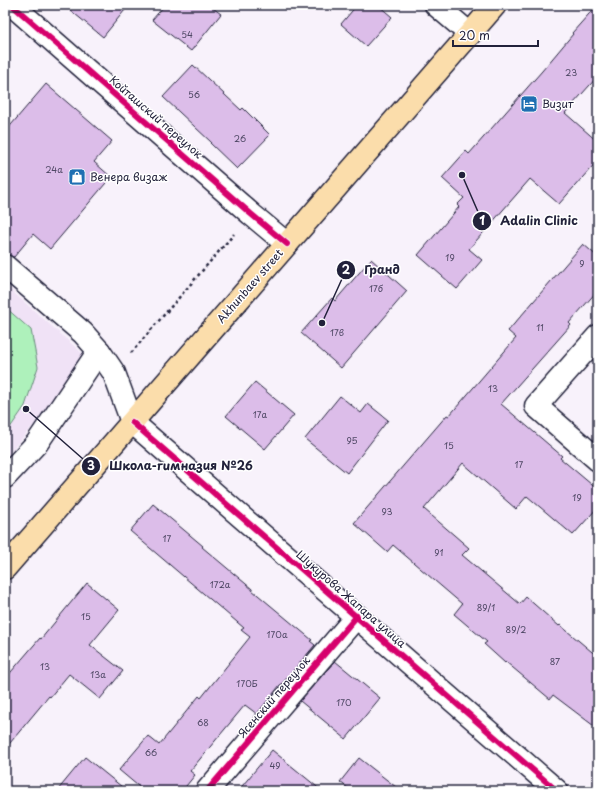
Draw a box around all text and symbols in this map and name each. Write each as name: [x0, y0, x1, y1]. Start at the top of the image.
scale bar: [453, 22, 538, 48]
text: 20 m: [459, 26, 490, 44]
house number: 54: [181, 27, 193, 41]
house number: 23: [565, 65, 577, 79]
street label: Койташский переулок: [106, 71, 207, 162]
house number: 56: [188, 87, 200, 101]
hotel icon: Визит: [519, 94, 539, 114]
place label: Визит: [542, 95, 574, 112]
house number: 26: [234, 131, 246, 145]
house number: 24а: [45, 162, 63, 176]
shop icon: Венера визаж: [67, 167, 87, 187]
place label: Венера визаж: [90, 168, 167, 185]
callout: Adalin Clinic: [472, 209, 587, 233]
text: 1: [479, 211, 485, 229]
text: Adalin Clinic: [500, 211, 578, 229]
street label: Akhunbaev street: [213, 244, 287, 327]
house number: 19: [445, 250, 455, 264]
house number: 9: [579, 256, 585, 270]
callout: Гранд: [336, 258, 408, 282]
text: 2: [342, 260, 351, 278]
text: Гранд: [364, 260, 400, 278]
house number: 17б: [369, 281, 384, 295]
house number: 11: [536, 320, 544, 334]
house number: 17в: [330, 325, 344, 339]
house number: 13: [488, 381, 498, 395]
house number: 17а: [253, 407, 268, 421]
house number: 95: [346, 433, 358, 447]
house number: 15: [444, 438, 454, 452]
callout: Школа-гимназия №26: [81, 454, 261, 478]
text: 3: [87, 456, 95, 474]
text: Школа-гимназия №26: [109, 456, 253, 474]
house number: 17: [515, 457, 524, 471]
house number: 19: [572, 490, 582, 504]
house number: 93: [382, 504, 393, 518]
house number: 17: [163, 531, 172, 545]
house number: 91: [434, 545, 444, 559]
street label: Шукурова Жапара улица: [293, 546, 410, 651]
house number: 172а: [210, 577, 231, 591]
house number: 89/1: [477, 600, 495, 614]
house number: 15: [81, 609, 91, 623]
house number: 89/2: [506, 622, 526, 636]
house number: 170а: [266, 627, 288, 641]
street label: Ясенский переулок: [233, 652, 314, 741]
house number: 87: [550, 654, 560, 668]
house number: 13: [40, 659, 50, 673]
house number: 13а: [90, 667, 106, 681]
house number: 170Б: [236, 676, 258, 690]
house number: 170: [336, 695, 352, 709]
house number: 68: [197, 715, 209, 729]
house number: 66: [145, 745, 157, 759]
house number: 49: [269, 758, 281, 772]

